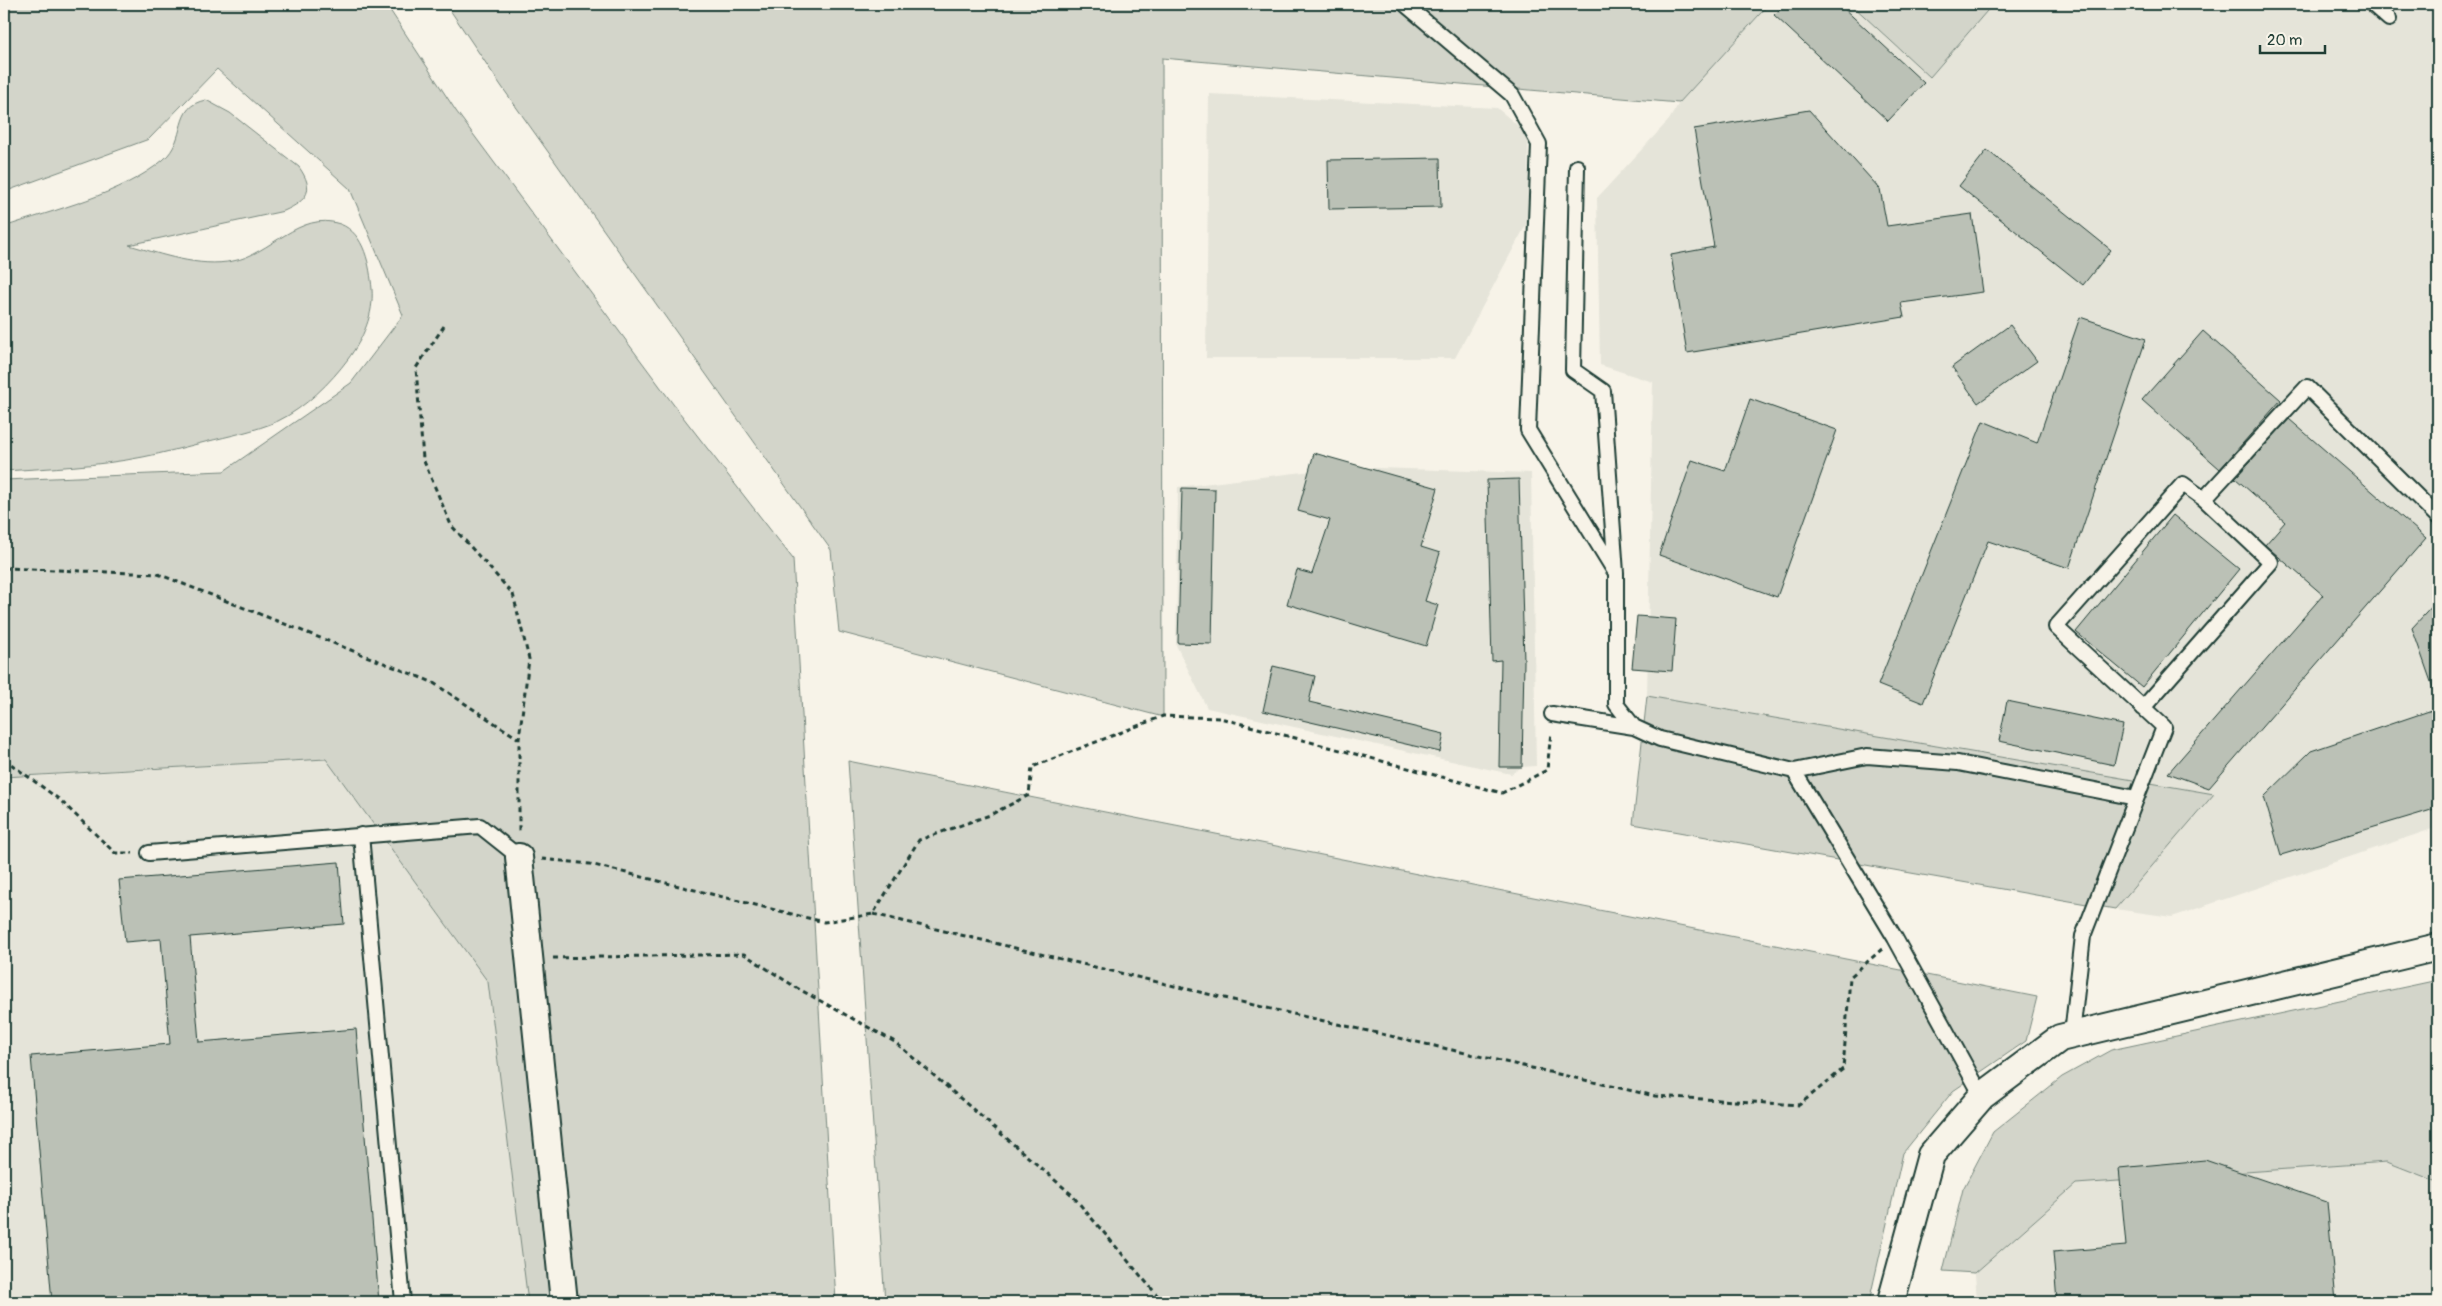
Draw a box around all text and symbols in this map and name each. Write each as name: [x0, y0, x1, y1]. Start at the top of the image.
scale bar: [2260, 22, 2324, 54]
text: 20 m: [2267, 31, 2302, 50]

